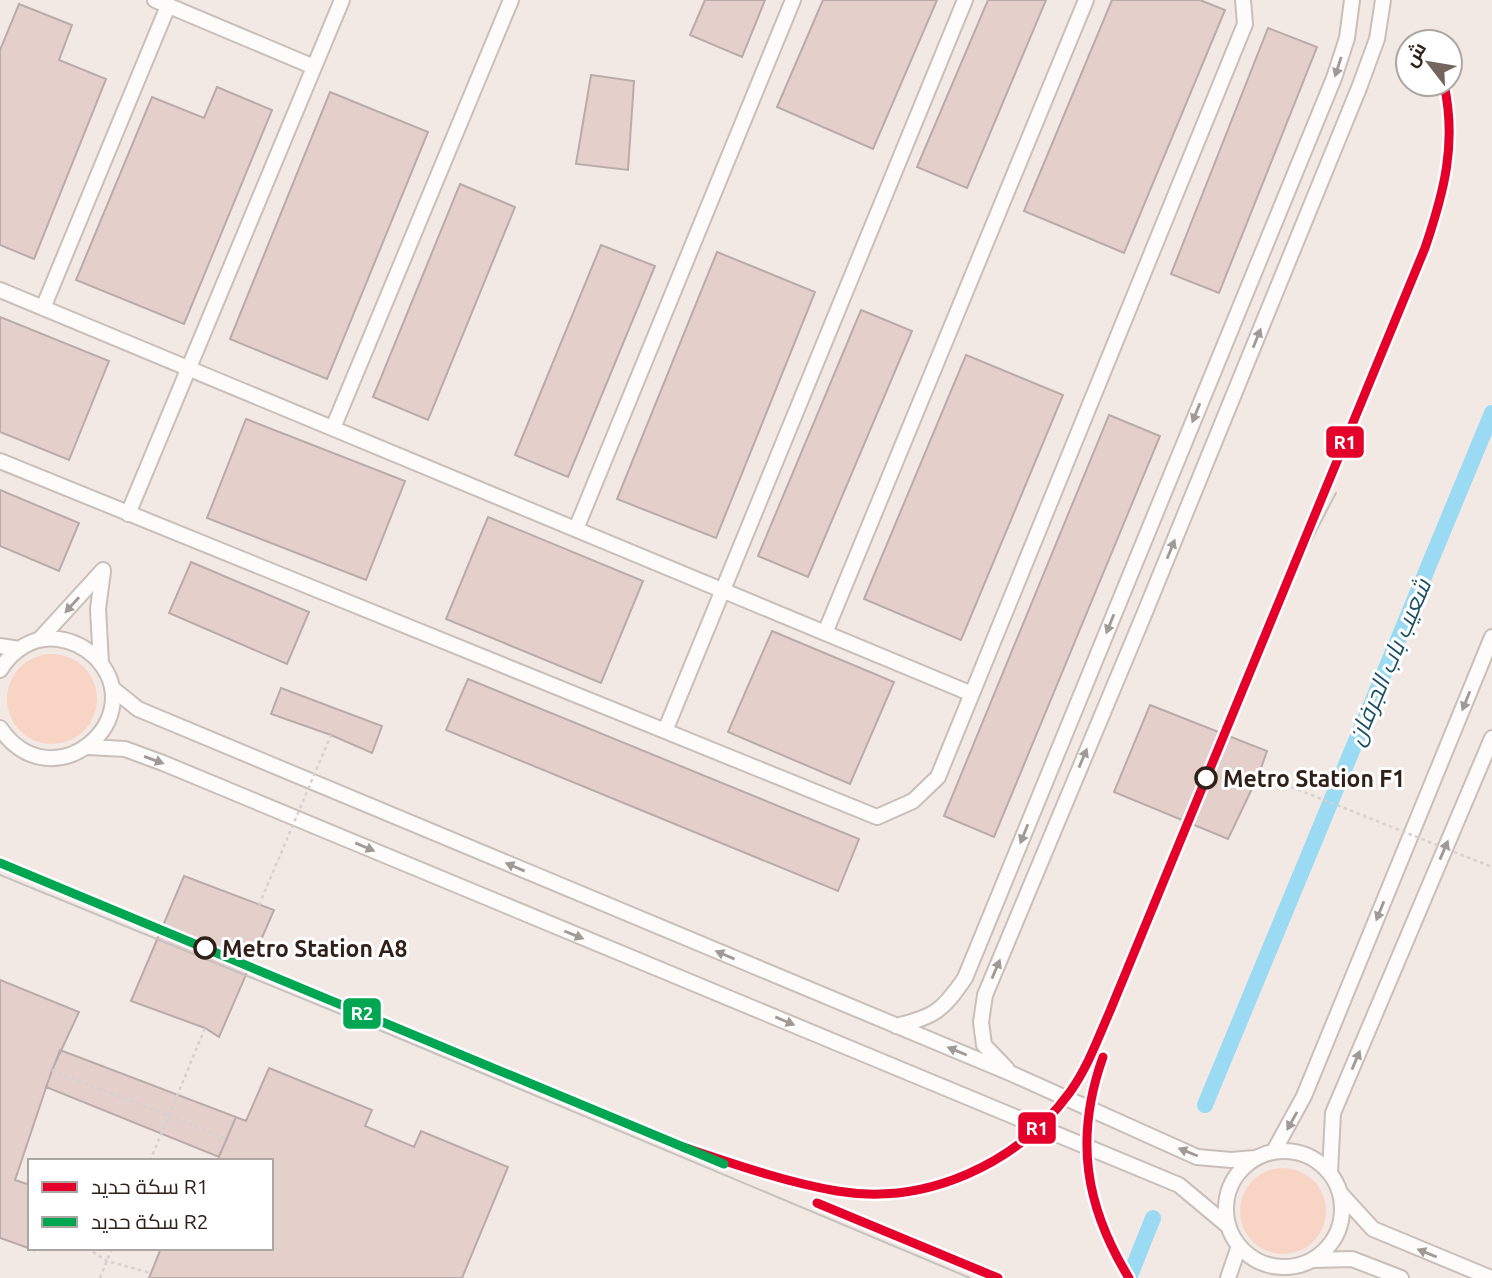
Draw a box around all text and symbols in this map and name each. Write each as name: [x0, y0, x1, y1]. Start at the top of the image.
north arrow: [1394, 28, 1464, 98]
text: ش: [1399, 38, 1431, 71]
one-way arrow: [1332, 56, 1343, 77]
one-way arrow: [1252, 327, 1263, 348]
one-way arrow: [1190, 403, 1202, 423]
line badge: R1: [1325, 425, 1365, 459]
text: R1: [1333, 431, 1357, 453]
one-way arrow: [1166, 538, 1177, 559]
water label: شعيب باب الجرفان: [1342, 574, 1438, 749]
one-way arrow: [64, 597, 80, 614]
one-way arrow: [1104, 613, 1115, 634]
one-way arrow: [1461, 690, 1472, 711]
one-way arrow: [1078, 748, 1089, 769]
one-way arrow: [144, 755, 165, 766]
place label: Metro Station F1: [1223, 766, 1405, 791]
marker: Metro Station F1: [1195, 767, 1217, 789]
one-way arrow: [1018, 824, 1029, 845]
one-way arrow: [1439, 840, 1450, 861]
one-way arrow: [354, 842, 375, 853]
one-way arrow: [504, 861, 525, 872]
one-way arrow: [1374, 901, 1386, 921]
one-way arrow: [564, 929, 585, 940]
place label: Metro Station A8: [222, 936, 408, 961]
marker: Metro Station A8: [194, 937, 216, 959]
one-way arrow: [714, 949, 735, 960]
one-way arrow: [991, 958, 1002, 979]
line badge: R2: [342, 997, 382, 1030]
text: R2: [350, 1002, 374, 1024]
one-way arrow: [774, 1016, 795, 1027]
one-way arrow: [947, 1046, 968, 1057]
one-way arrow: [1350, 1049, 1361, 1070]
line badge: R1: [1017, 1111, 1057, 1145]
one-way arrow: [1286, 1111, 1298, 1130]
text: R1: [1025, 1117, 1049, 1139]
one-way arrow: [1177, 1147, 1198, 1158]
legend: [28, 1159, 273, 1250]
text: سكة حديد R1: [91, 1174, 209, 1198]
text: سكة حديد R2: [91, 1209, 209, 1233]
one-way arrow: [1417, 1247, 1438, 1258]

